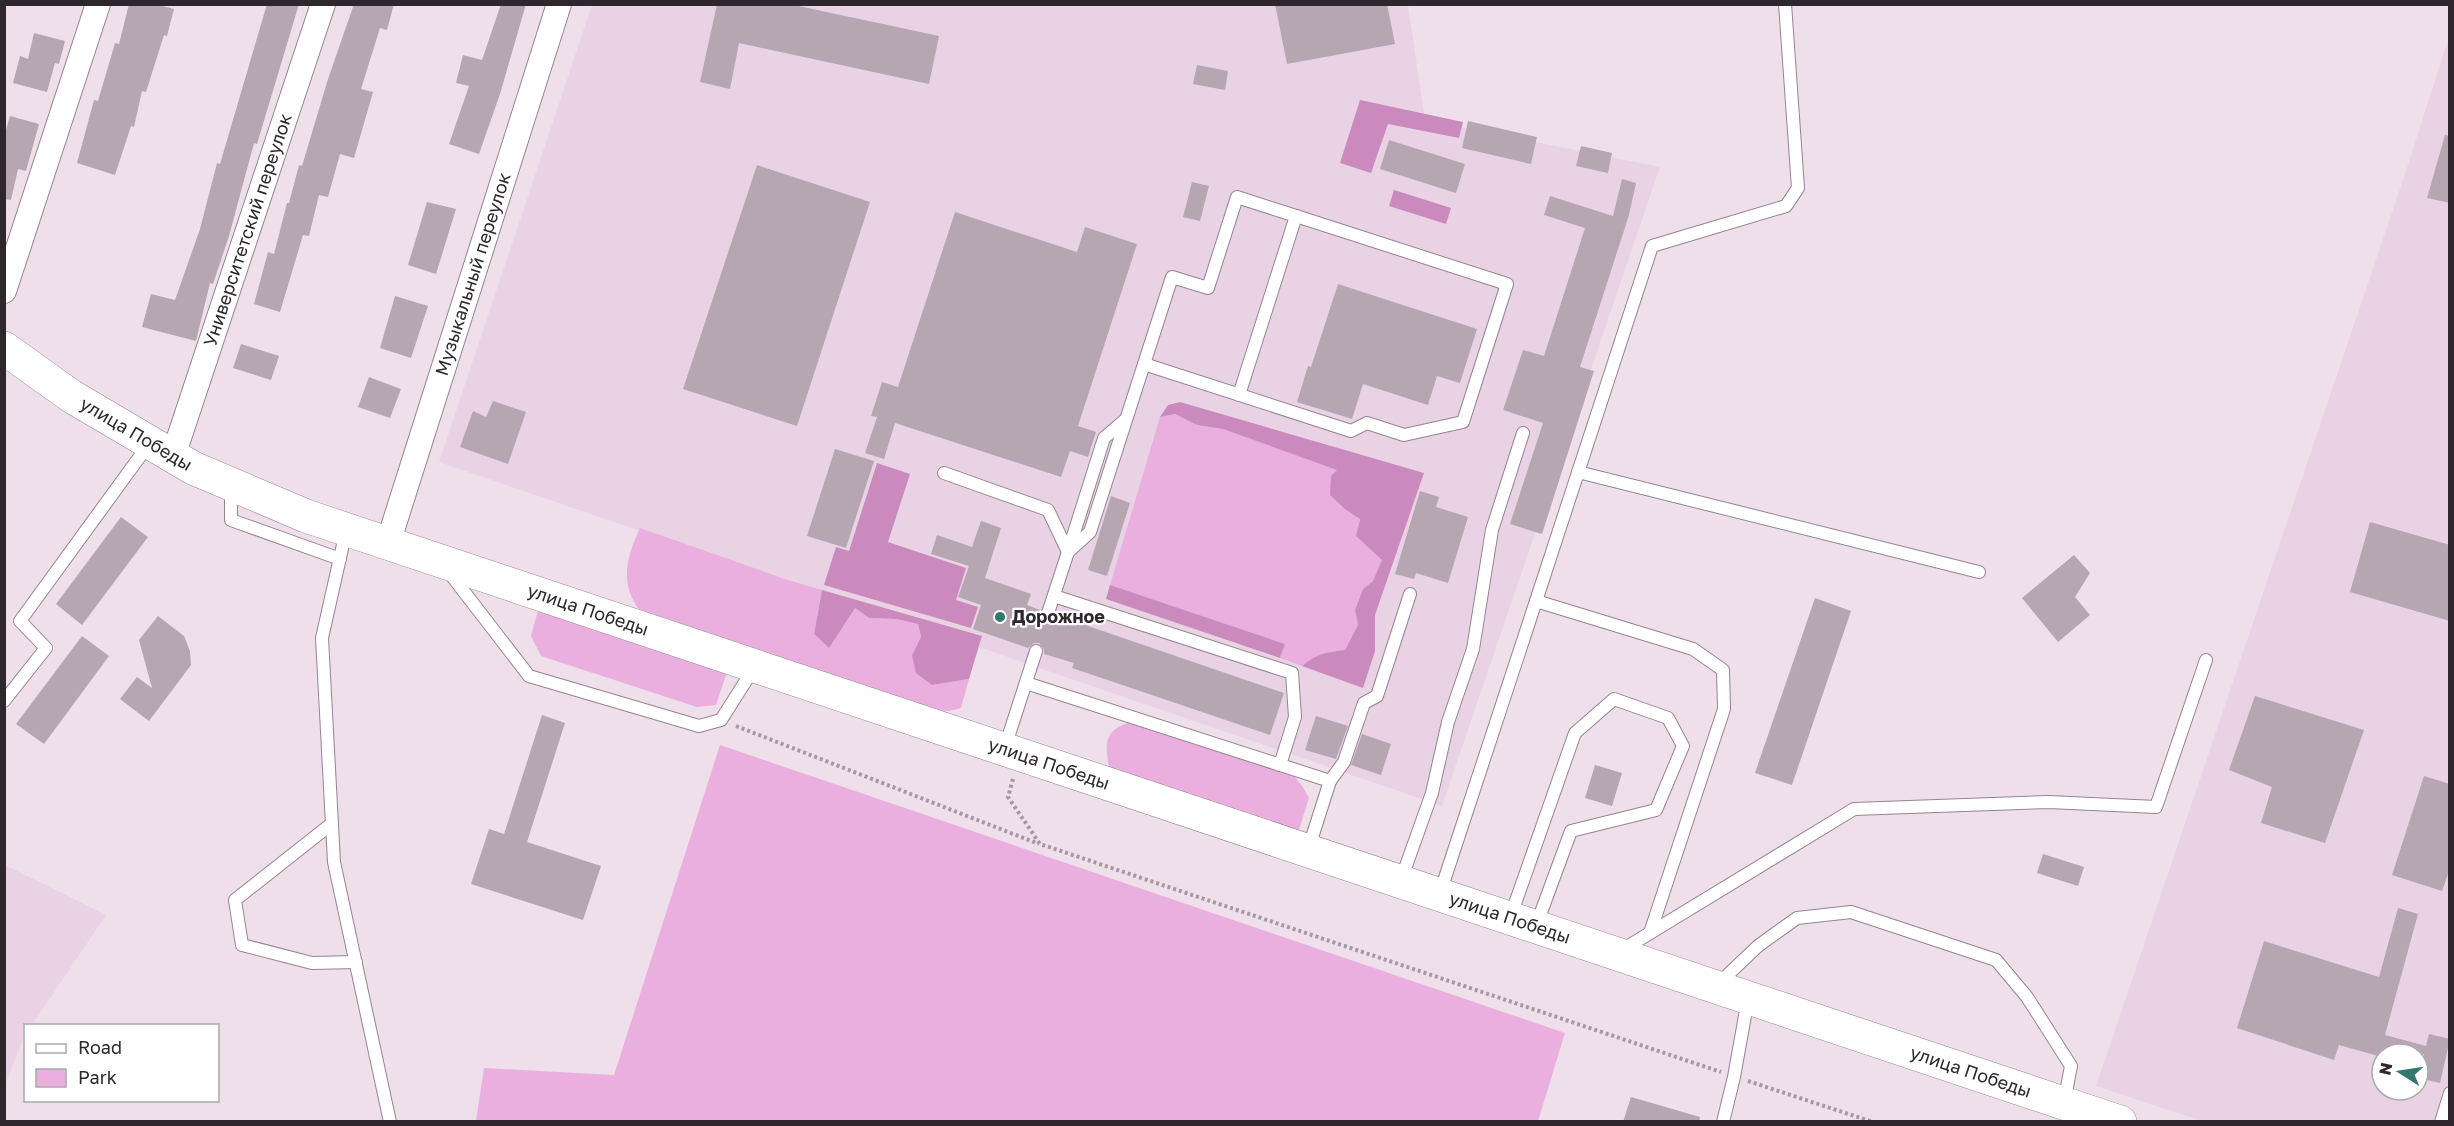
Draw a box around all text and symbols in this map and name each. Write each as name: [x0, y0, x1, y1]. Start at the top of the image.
street label: Университетский переулок: [198, 111, 296, 349]
street label: Музыкальный переулок: [430, 170, 515, 378]
street label: улица Победы: [76, 392, 197, 475]
street label: улица Победы: [525, 579, 652, 640]
place label: Дорожное: [1012, 605, 1105, 627]
marker: Дорожное: [993, 610, 1007, 624]
street label: улица Победы: [986, 733, 1113, 794]
street label: улица Победы: [1447, 887, 1574, 948]
legend: [24, 1024, 219, 1102]
text: Road: [78, 1036, 122, 1058]
street label: улица Победы: [1908, 1041, 2035, 1102]
north arrow: [2370, 1042, 2430, 1102]
text: N: [2374, 1061, 2396, 1077]
text: Park: [78, 1066, 117, 1088]

